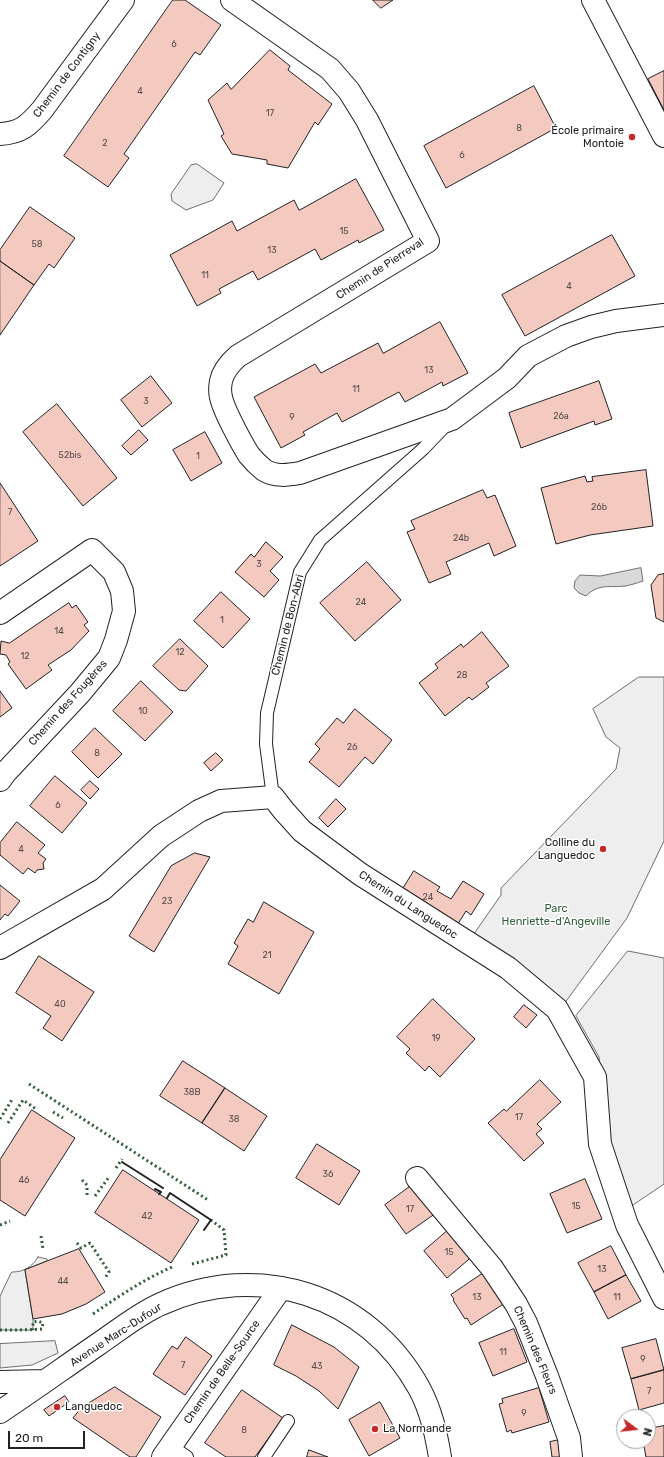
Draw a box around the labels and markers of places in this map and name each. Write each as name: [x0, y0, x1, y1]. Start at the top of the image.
place label: École primaire Montoie: [551, 124, 624, 150]
marker: École primaire Montoie: [627, 132, 637, 142]
place label: Colline du Languedoc: [538, 836, 595, 862]
marker: Colline du Languedoc: [598, 844, 608, 854]
place label: Languedoc: [65, 1400, 122, 1414]
marker: Languedoc: [52, 1402, 62, 1412]
place label: La Normande: [383, 1422, 451, 1436]
marker: La Normande: [370, 1424, 380, 1434]

